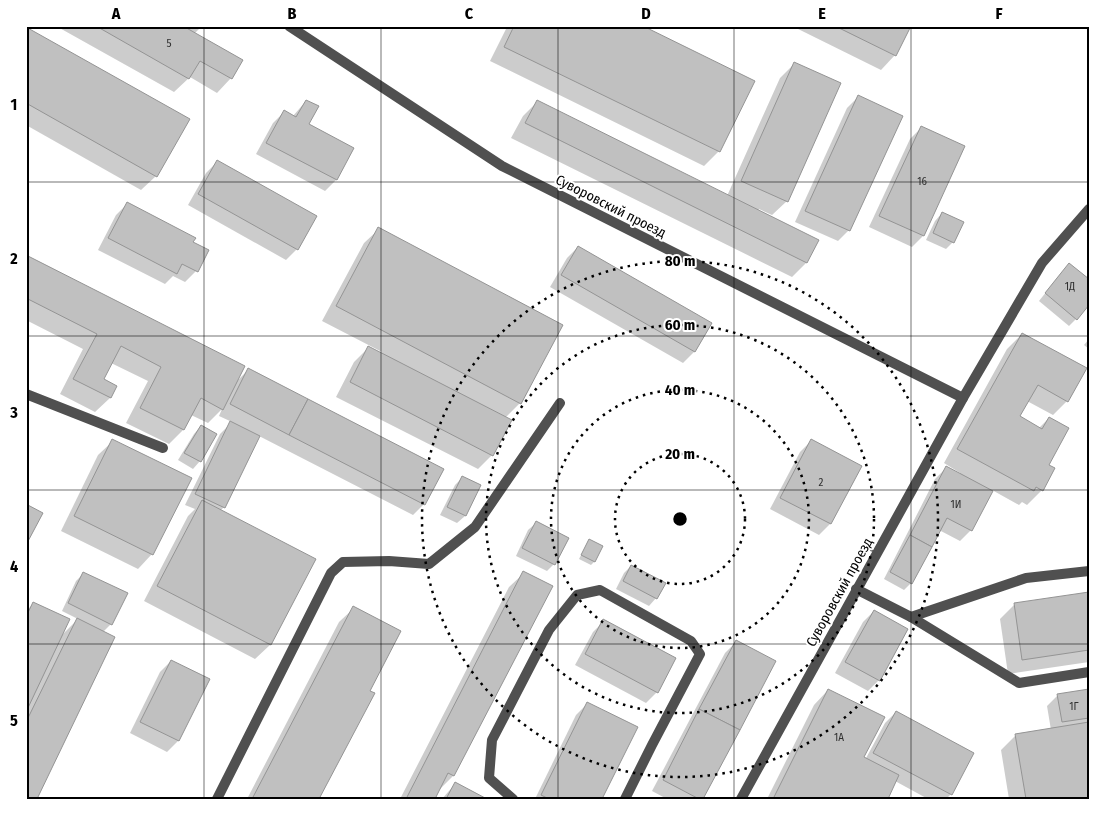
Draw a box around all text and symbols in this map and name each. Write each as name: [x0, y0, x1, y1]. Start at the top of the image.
text: A: [111, 4, 121, 23]
text: B: [288, 4, 297, 23]
text: C: [465, 4, 474, 23]
text: D: [641, 4, 651, 23]
text: E: [818, 4, 826, 23]
text: F: [995, 4, 1003, 23]
house number: 5: [166, 37, 172, 50]
text: 1: [11, 95, 17, 114]
street label: Суворовский проезд: [553, 171, 669, 242]
house number: 16: [917, 175, 927, 188]
text: 2: [9, 249, 18, 268]
text: 80 m: [665, 252, 695, 270]
house number: 1Д: [1065, 280, 1075, 293]
text: 60 m: [665, 316, 695, 334]
text: 40 m: [665, 381, 695, 399]
text: 3: [9, 403, 18, 422]
text: 20 m: [664, 445, 695, 463]
house number: 2: [819, 476, 824, 489]
house number: 1И: [951, 498, 961, 511]
centre of rings: [671, 510, 689, 528]
street label: Суворовский проезд: [803, 535, 876, 650]
text: 4: [10, 557, 18, 576]
house number: 1Г: [1069, 700, 1079, 713]
text: 5: [10, 711, 18, 730]
house number: 1А: [834, 731, 844, 744]

